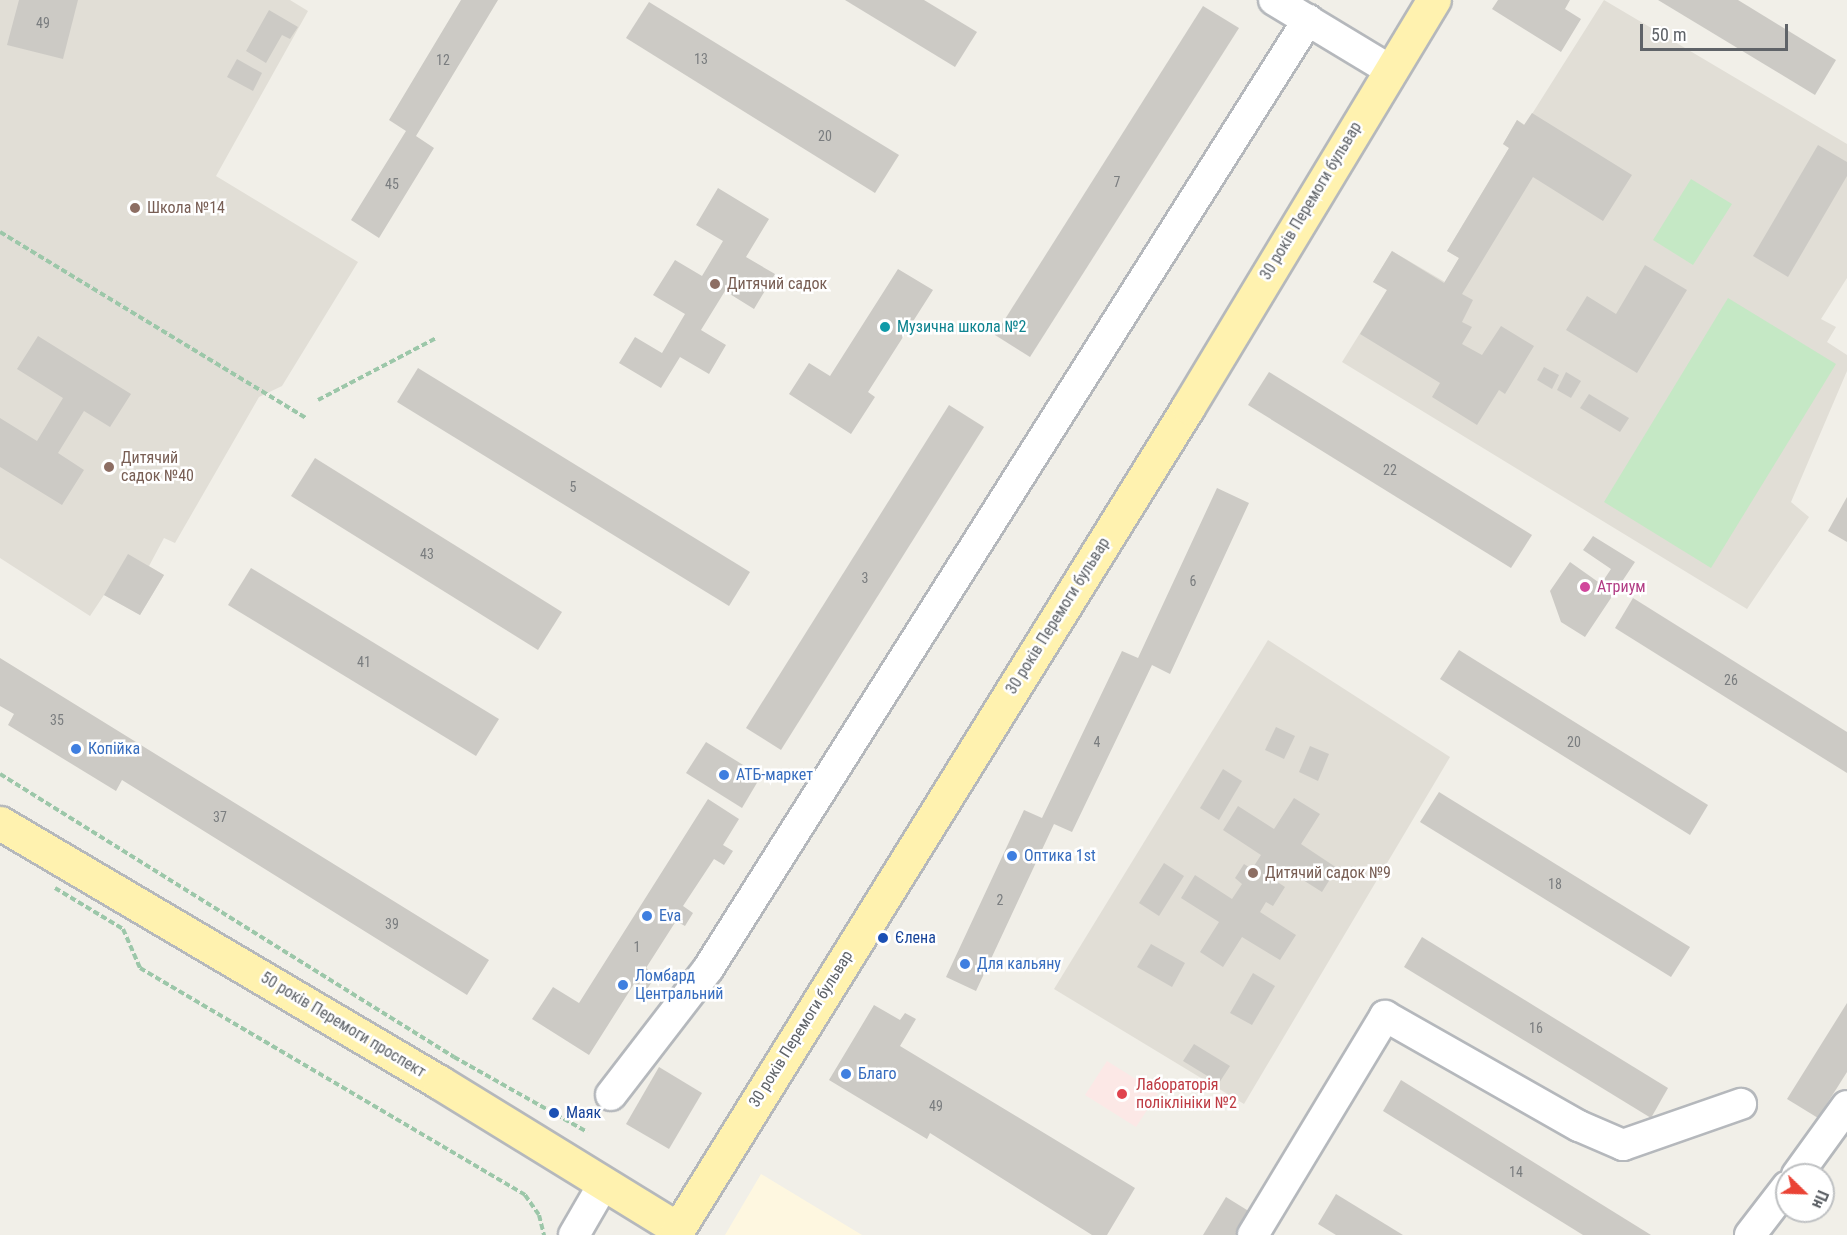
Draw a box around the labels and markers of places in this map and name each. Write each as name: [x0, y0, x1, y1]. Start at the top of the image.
place label: Школа №14: [147, 198, 225, 218]
marker: Школа №14: [128, 201, 142, 215]
place label: Дитячий садок: [727, 274, 827, 294]
marker: Дитячий садок: [708, 277, 722, 291]
place label: Музична школа №2: [897, 317, 1026, 337]
marker: Музична школа №2: [878, 320, 892, 334]
place label: Дитячий садок №40: [121, 448, 194, 486]
marker: Дитячий садок №40: [102, 460, 116, 474]
place label: Атриум: [1597, 577, 1646, 597]
marker: Атриум: [1578, 580, 1592, 594]
place label: Копійка: [88, 739, 140, 759]
marker: Копійка: [69, 742, 83, 756]
place label: АТБ-маркет: [736, 765, 813, 785]
marker: АТБ-маркет: [717, 768, 731, 782]
place label: Оптика 1st: [1024, 846, 1096, 866]
marker: Оптика 1st: [1005, 849, 1019, 863]
place label: Дитячий садок №9: [1265, 863, 1391, 883]
marker: Дитячий садок №9: [1246, 866, 1260, 880]
place label: Eva: [659, 906, 681, 926]
marker: Eva: [640, 909, 654, 923]
place label: Єлена: [895, 928, 936, 948]
marker: Єлена: [876, 931, 890, 945]
place label: Для кальяну: [977, 954, 1061, 974]
marker: Для кальяну: [958, 957, 972, 971]
place label: Ломбард Центральний: [635, 966, 723, 1004]
marker: Ломбард Центральний: [616, 978, 630, 992]
place label: Благо: [858, 1064, 896, 1084]
marker: Благо: [839, 1067, 853, 1081]
place label: Лабораторія поліклініки №2: [1136, 1075, 1237, 1113]
marker: Лабораторія поліклініки №2: [1113, 1085, 1131, 1103]
place label: Маяк: [566, 1103, 601, 1123]
marker: Маяк: [547, 1106, 561, 1120]

